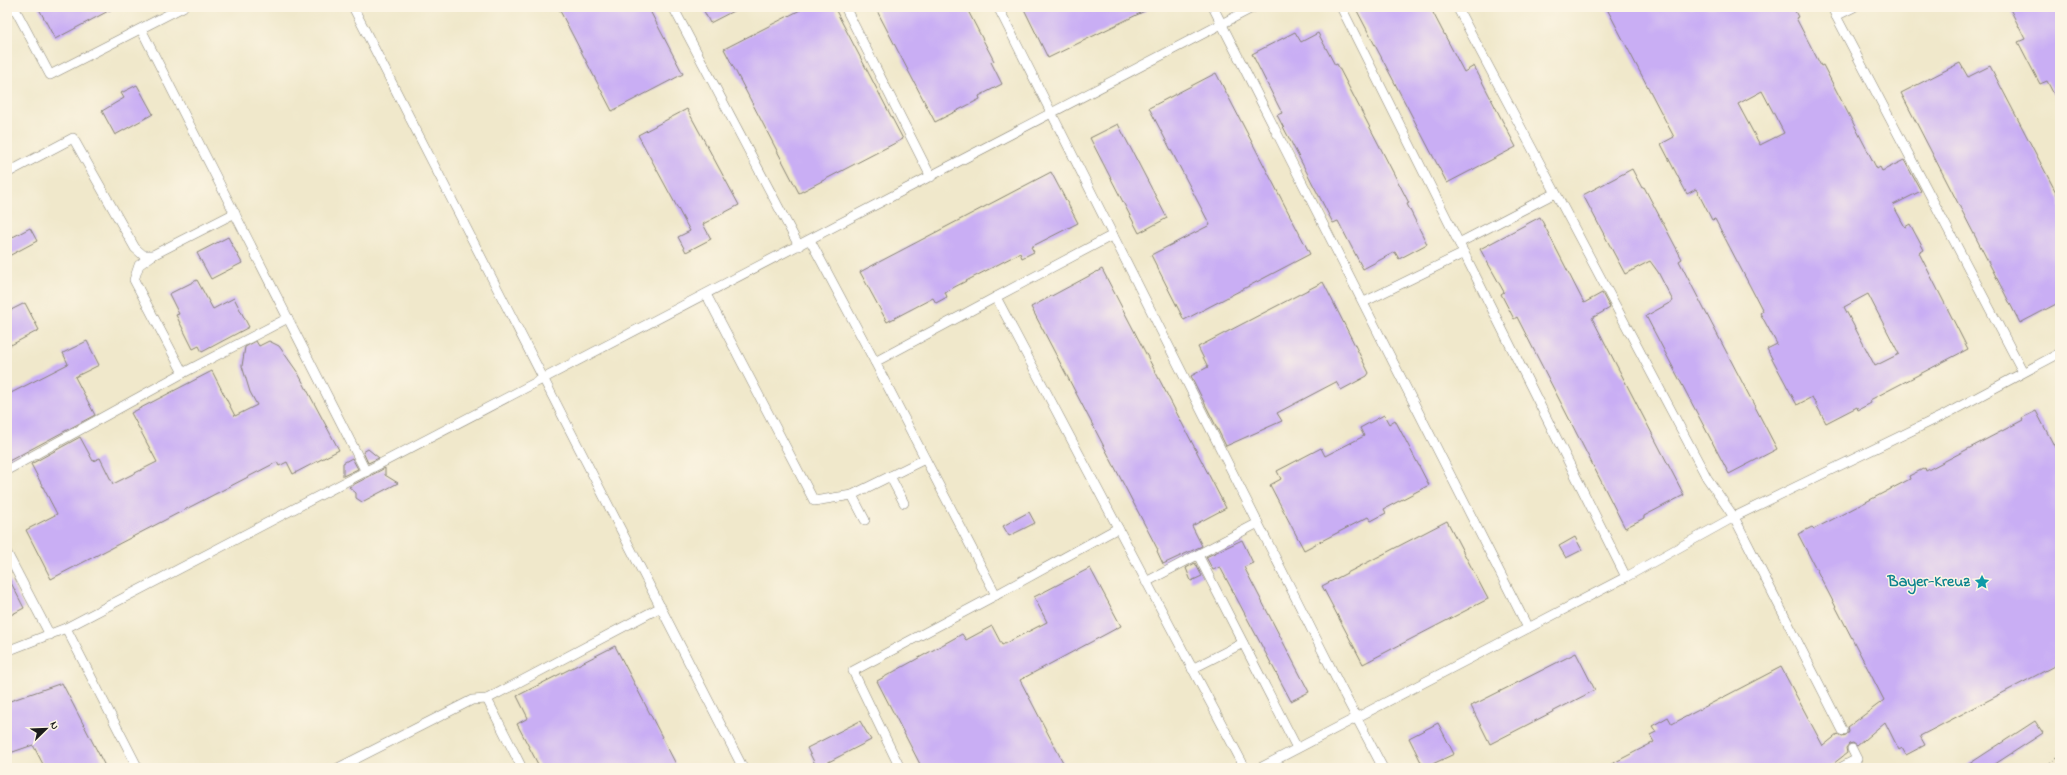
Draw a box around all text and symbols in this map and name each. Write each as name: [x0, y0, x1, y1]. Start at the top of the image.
place label: Bayer-Kreuz: [1887, 570, 1971, 595]
place icon: Bayer-Kreuz: [1973, 573, 1991, 591]
north arrow: [26, 709, 66, 749]
text: N: [45, 719, 63, 732]

